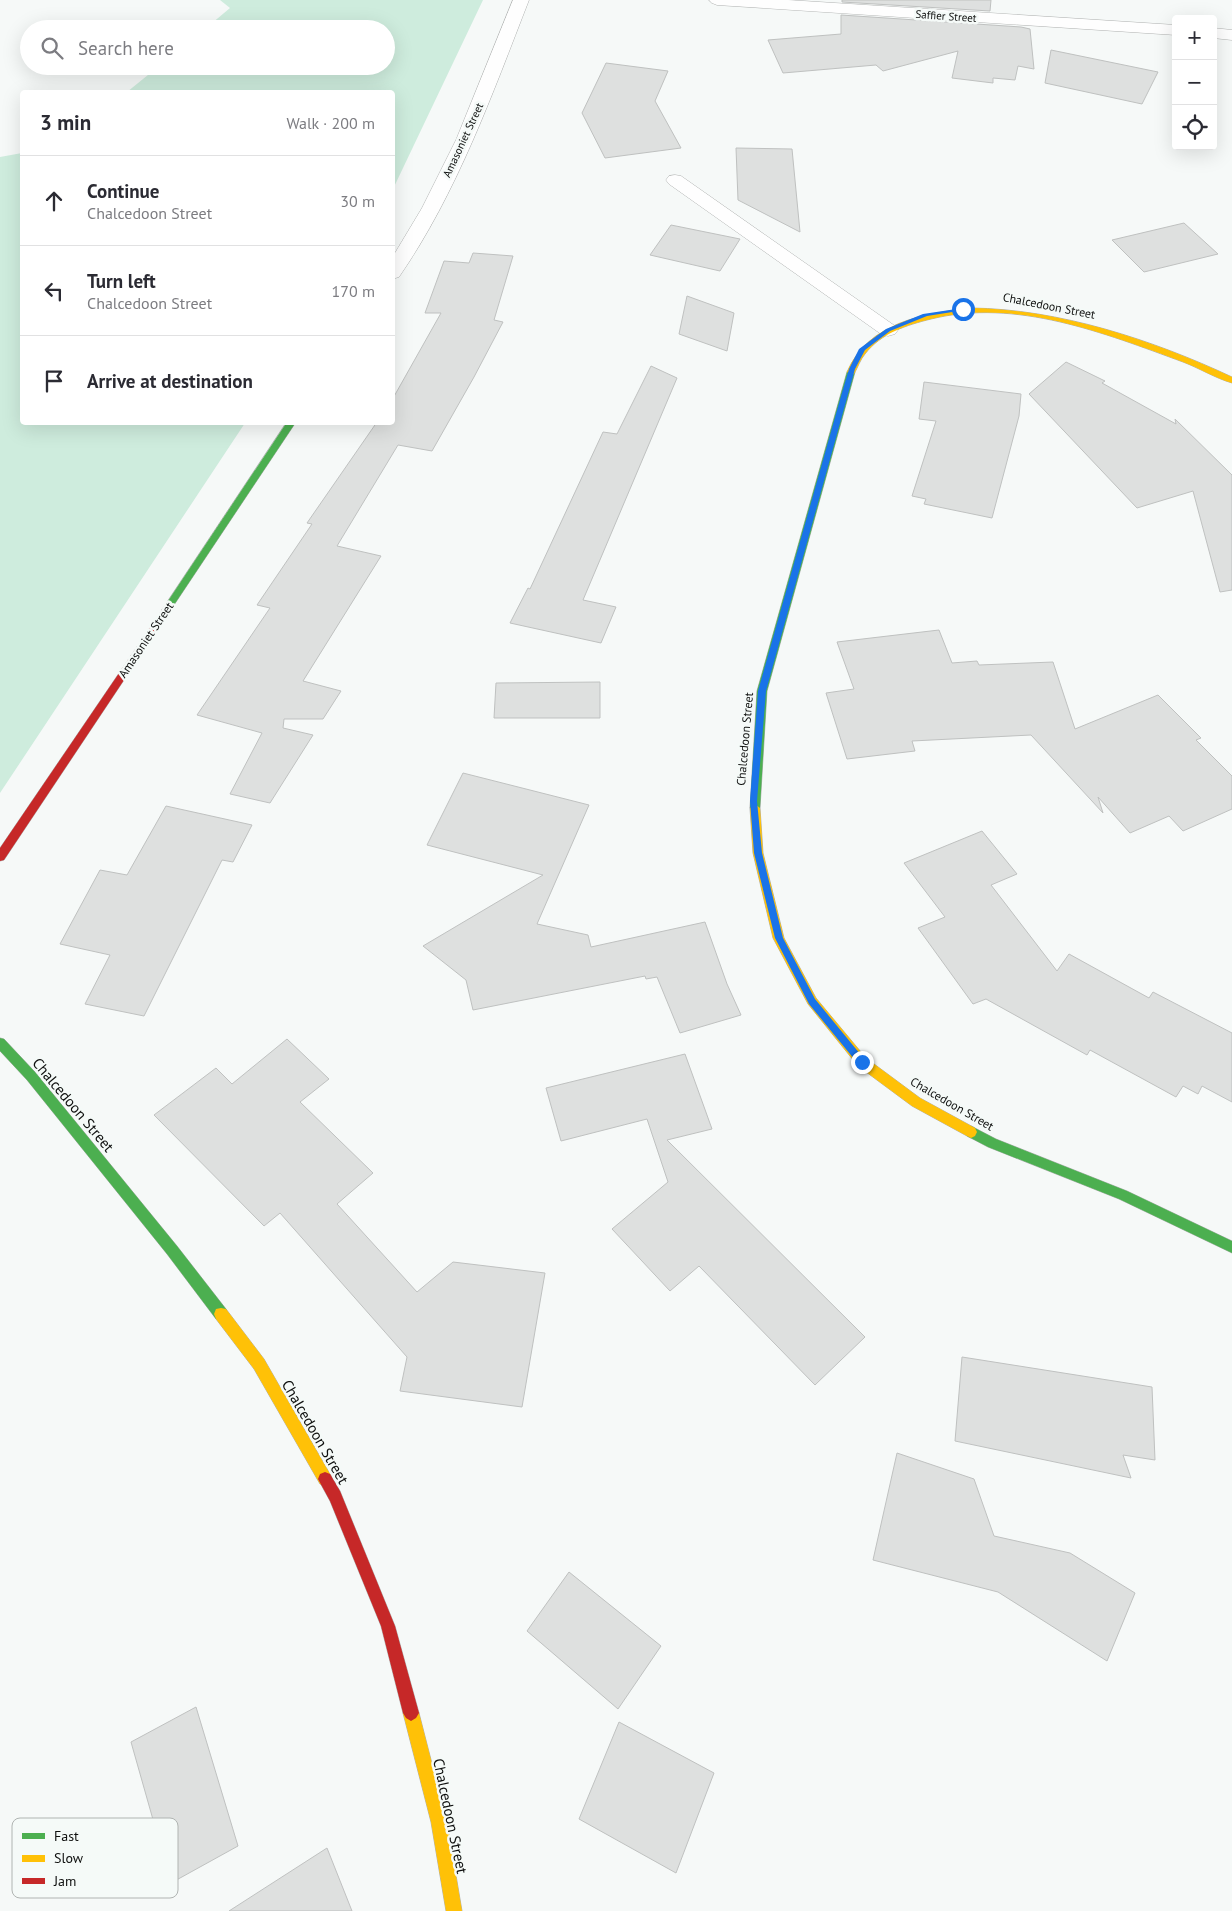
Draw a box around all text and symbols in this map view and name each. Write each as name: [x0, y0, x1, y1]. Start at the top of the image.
street label: Saffier Street: [915, 7, 977, 25]
map controls: [1172, 15, 1217, 150]
button: +: [1172, 15, 1217, 60]
search box: [20, 20, 395, 75]
icon: search: [38, 34, 66, 62]
text: Search here: [78, 36, 174, 60]
button: −: [1172, 60, 1217, 105]
street label: Amasoniet Street: [440, 100, 487, 180]
button: locate: [1172, 105, 1217, 150]
text: 3 min: [40, 109, 91, 136]
text: Walk · 200 m: [286, 113, 375, 133]
text: Continue: [87, 179, 159, 203]
icon: ahead: [40, 187, 68, 215]
text: 30 m: [340, 191, 375, 211]
text: Chalcedoon Street: [87, 203, 212, 223]
text: Turn left: [87, 269, 156, 293]
icon: left: [40, 277, 68, 305]
text: 170 m: [332, 281, 375, 301]
street label: Chalcedoon Street: [1002, 289, 1097, 322]
text: Chalcedoon Street: [87, 293, 212, 313]
route start: [952, 298, 975, 321]
icon: arrive: [40, 367, 68, 395]
text: Arrive at destination: [87, 369, 253, 393]
street label: Amasoniet Street: [115, 599, 176, 680]
street label: Chalcedoon Street: [733, 692, 756, 786]
route end: [851, 1051, 874, 1074]
street label: Chalcedoon Street: [28, 1054, 118, 1156]
street label: Chalcedoon Street: [908, 1074, 997, 1134]
street label: Chalcedoon Street: [278, 1376, 353, 1487]
street label: Chalcedoon Street: [429, 1757, 472, 1875]
legend: [12, 1818, 178, 1898]
text: Fast: [54, 1827, 79, 1845]
text: Slow: [54, 1849, 84, 1867]
text: Jam: [53, 1872, 76, 1890]

